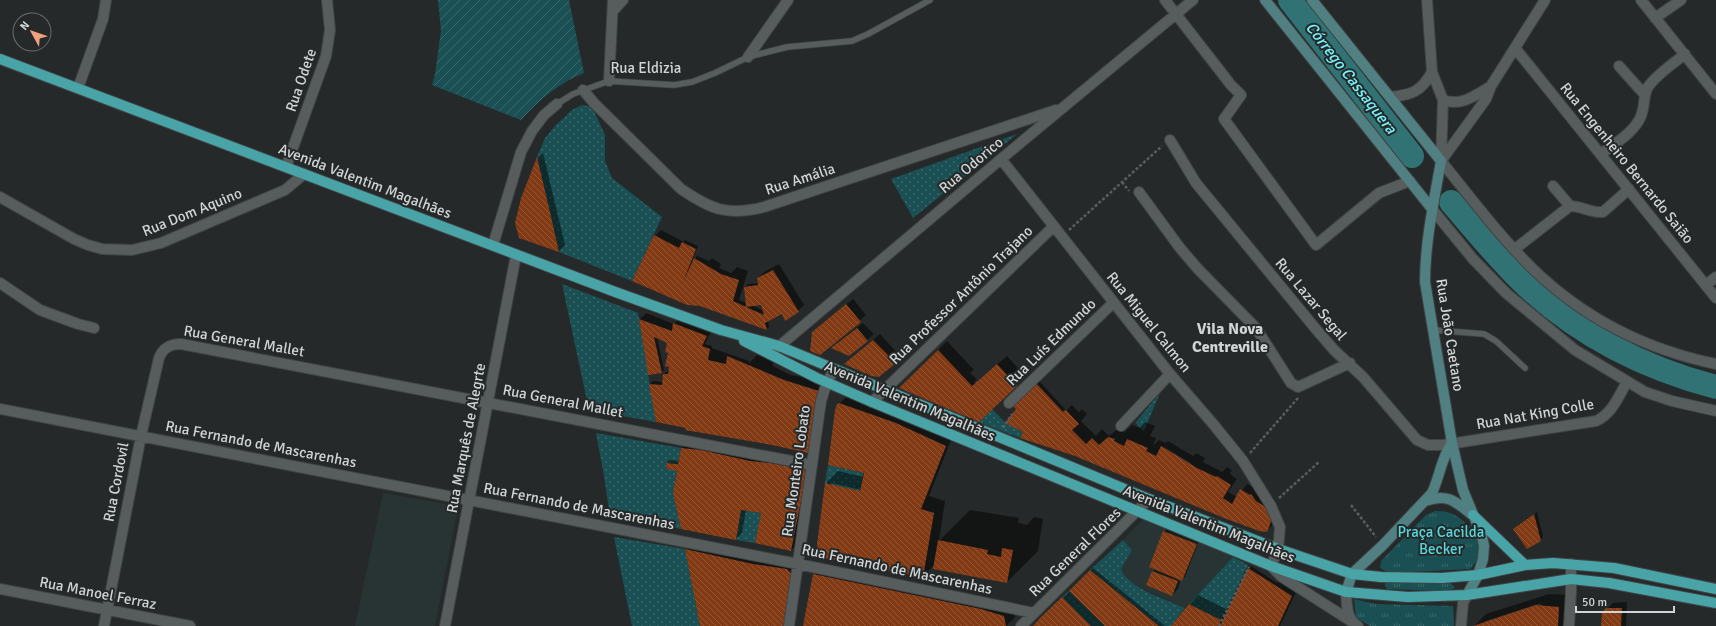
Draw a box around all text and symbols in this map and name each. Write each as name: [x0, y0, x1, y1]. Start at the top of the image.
north arrow: [12, 12, 52, 52]
water label: Córrego Cassaquera: [1301, 18, 1401, 139]
text: N: [17, 19, 32, 33]
street label: Rua Odete: [282, 46, 320, 114]
street label: Rua Eldizia: [611, 59, 681, 77]
street label: Rua Engenheiro Bernardo Saião: [1556, 79, 1698, 247]
street label: Rua Odorico: [935, 133, 1007, 197]
street label: Avenida Valentim Magalhães: [276, 140, 454, 222]
street label: Rua Amália: [763, 159, 837, 199]
street label: Rua Dom Aquino: [140, 184, 245, 240]
street label: Rua Professor Antônio Trajano: [886, 222, 1037, 368]
street label: Rua Lazar Segal: [1271, 254, 1351, 344]
street label: Rua Miguel Calmon: [1103, 268, 1195, 376]
street label: Rua João Caetano: [1432, 277, 1468, 393]
street label: Rua Luís Edmundo: [1002, 295, 1100, 389]
district label: Vila Nova Centreville: [1192, 319, 1268, 357]
street label: Rua General Mallet: [182, 322, 306, 360]
street label: Avenida Valentim Magalhães: [822, 357, 999, 445]
street label: Rua Marquês de Alegrte: [443, 362, 489, 514]
street label: Rua General Mallet: [501, 380, 625, 422]
street label: Rua Nat King Colle: [1475, 395, 1595, 433]
street label: Rua Monteiro Lobato: [778, 404, 814, 538]
street label: Rua Fernando de Mascarenhas: [164, 417, 358, 471]
street label: Rua Cordovil: [99, 441, 133, 523]
street label: Rua Fernando de Mascarenhas: [482, 479, 676, 533]
street label: Avenida Valentim Magalhães: [1120, 481, 1298, 567]
street label: Rua General Flores: [1025, 503, 1125, 600]
park label: Praça Cacilda Becker: [1398, 523, 1484, 558]
street label: Rua Fernando de Mascarenhas: [800, 540, 994, 598]
street label: Rua Manoel Ferraz: [38, 573, 158, 613]
scale bar: [1576, 588, 1674, 614]
text: 50 m: [1582, 595, 1607, 610]

